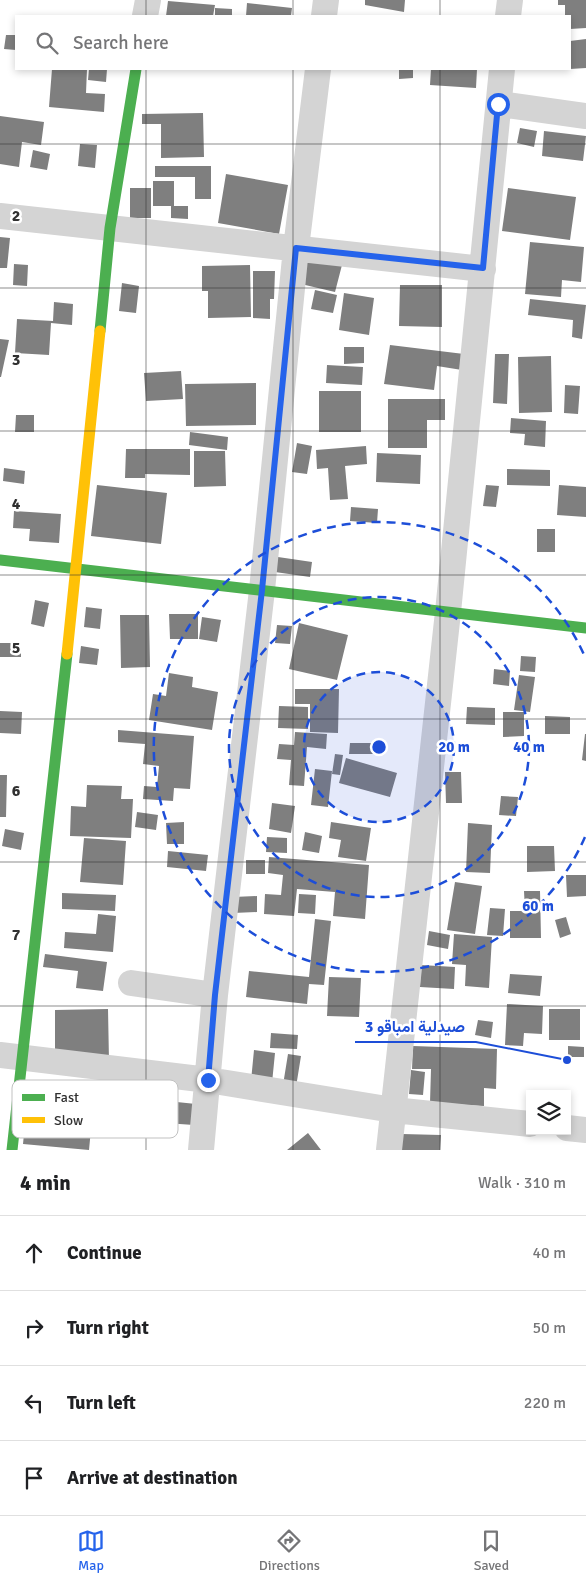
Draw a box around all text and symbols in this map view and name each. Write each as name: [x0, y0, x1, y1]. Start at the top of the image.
search box: [15, 15, 571, 70]
icon: search: [33, 29, 61, 57]
text: Search here: [73, 31, 169, 55]
route start: [487, 93, 510, 116]
text: 2: [12, 206, 20, 226]
text: 3: [12, 350, 20, 370]
text: 4: [12, 494, 21, 514]
text: 5: [12, 638, 20, 658]
centre of rings: [370, 738, 388, 756]
text: 20 m: [438, 738, 470, 756]
text: 40 m: [513, 738, 545, 756]
text: 6: [12, 781, 21, 801]
text: 60 m: [522, 897, 554, 915]
text: 7: [12, 925, 21, 945]
callout: صيدلية امباقو 3: [355, 1011, 476, 1042]
text: صيدلية امباقو 3: [365, 1017, 465, 1037]
route end: [197, 1069, 220, 1092]
legend: [12, 1080, 178, 1138]
text: Fast: [54, 1089, 79, 1106]
map controls: [526, 1090, 571, 1135]
button: layers: [526, 1090, 571, 1135]
text: Slow: [54, 1112, 83, 1129]
text: 4 min: [20, 1170, 71, 1196]
text: Walk · 310 m: [478, 1173, 566, 1193]
icon: ahead: [20, 1239, 48, 1267]
text: Continue: [67, 1241, 142, 1265]
text: 40 m: [532, 1243, 566, 1263]
icon: right: [20, 1314, 48, 1342]
text: Turn right: [67, 1316, 149, 1340]
text: 50 m: [532, 1318, 566, 1338]
icon: left: [20, 1389, 48, 1417]
text: Turn left: [67, 1391, 136, 1415]
text: 220 m: [524, 1393, 566, 1413]
icon: arrive: [20, 1464, 48, 1492]
text: Arrive at destination: [67, 1466, 238, 1490]
tab: Map: [77, 1527, 105, 1574]
tab: Directions: [259, 1527, 320, 1574]
tab: Saved: [474, 1527, 509, 1574]

